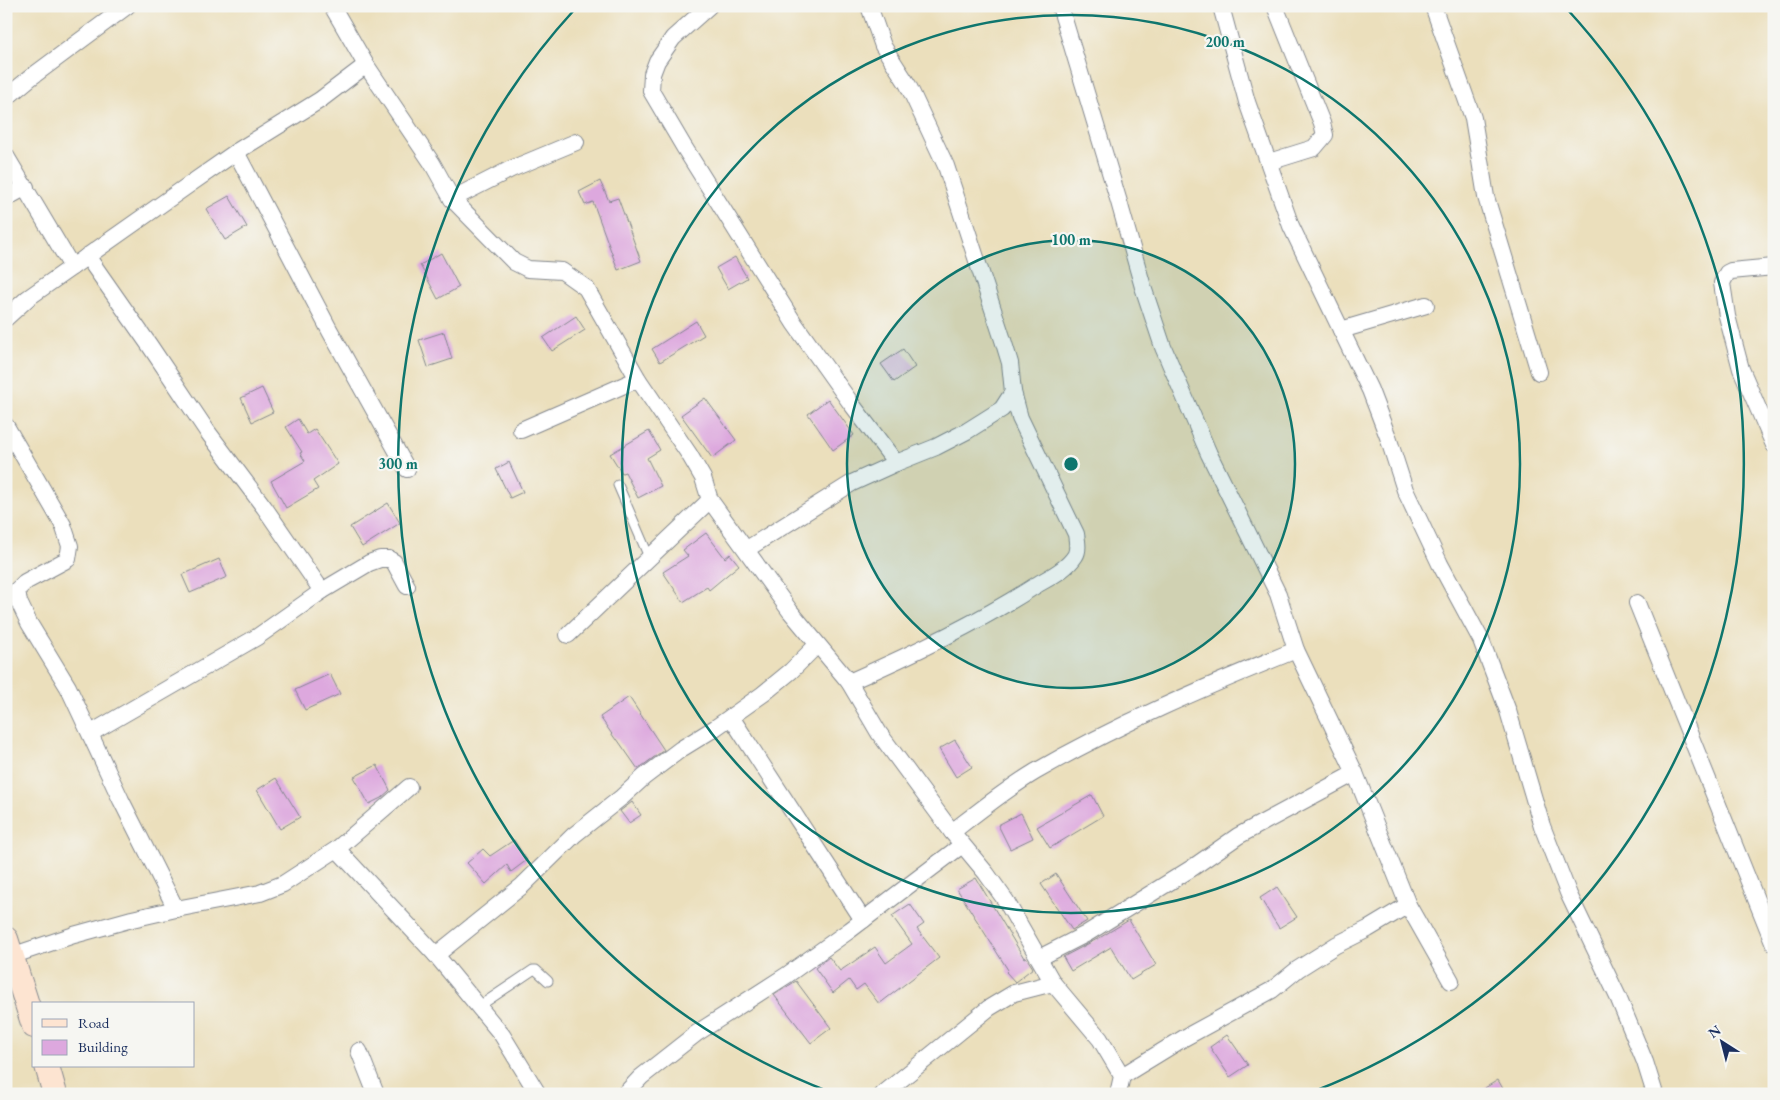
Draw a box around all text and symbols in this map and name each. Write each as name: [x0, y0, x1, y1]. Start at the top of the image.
text: 200 m: [1205, 32, 1245, 51]
text: 100 m: [1051, 230, 1091, 249]
text: 300 m: [378, 454, 418, 473]
centre of rings: [1062, 455, 1080, 473]
legend: [32, 1002, 195, 1068]
text: Road: [78, 1013, 110, 1032]
north arrow: [1698, 1018, 1748, 1068]
text: N: [1704, 1020, 1725, 1042]
text: Building: [78, 1037, 128, 1056]

